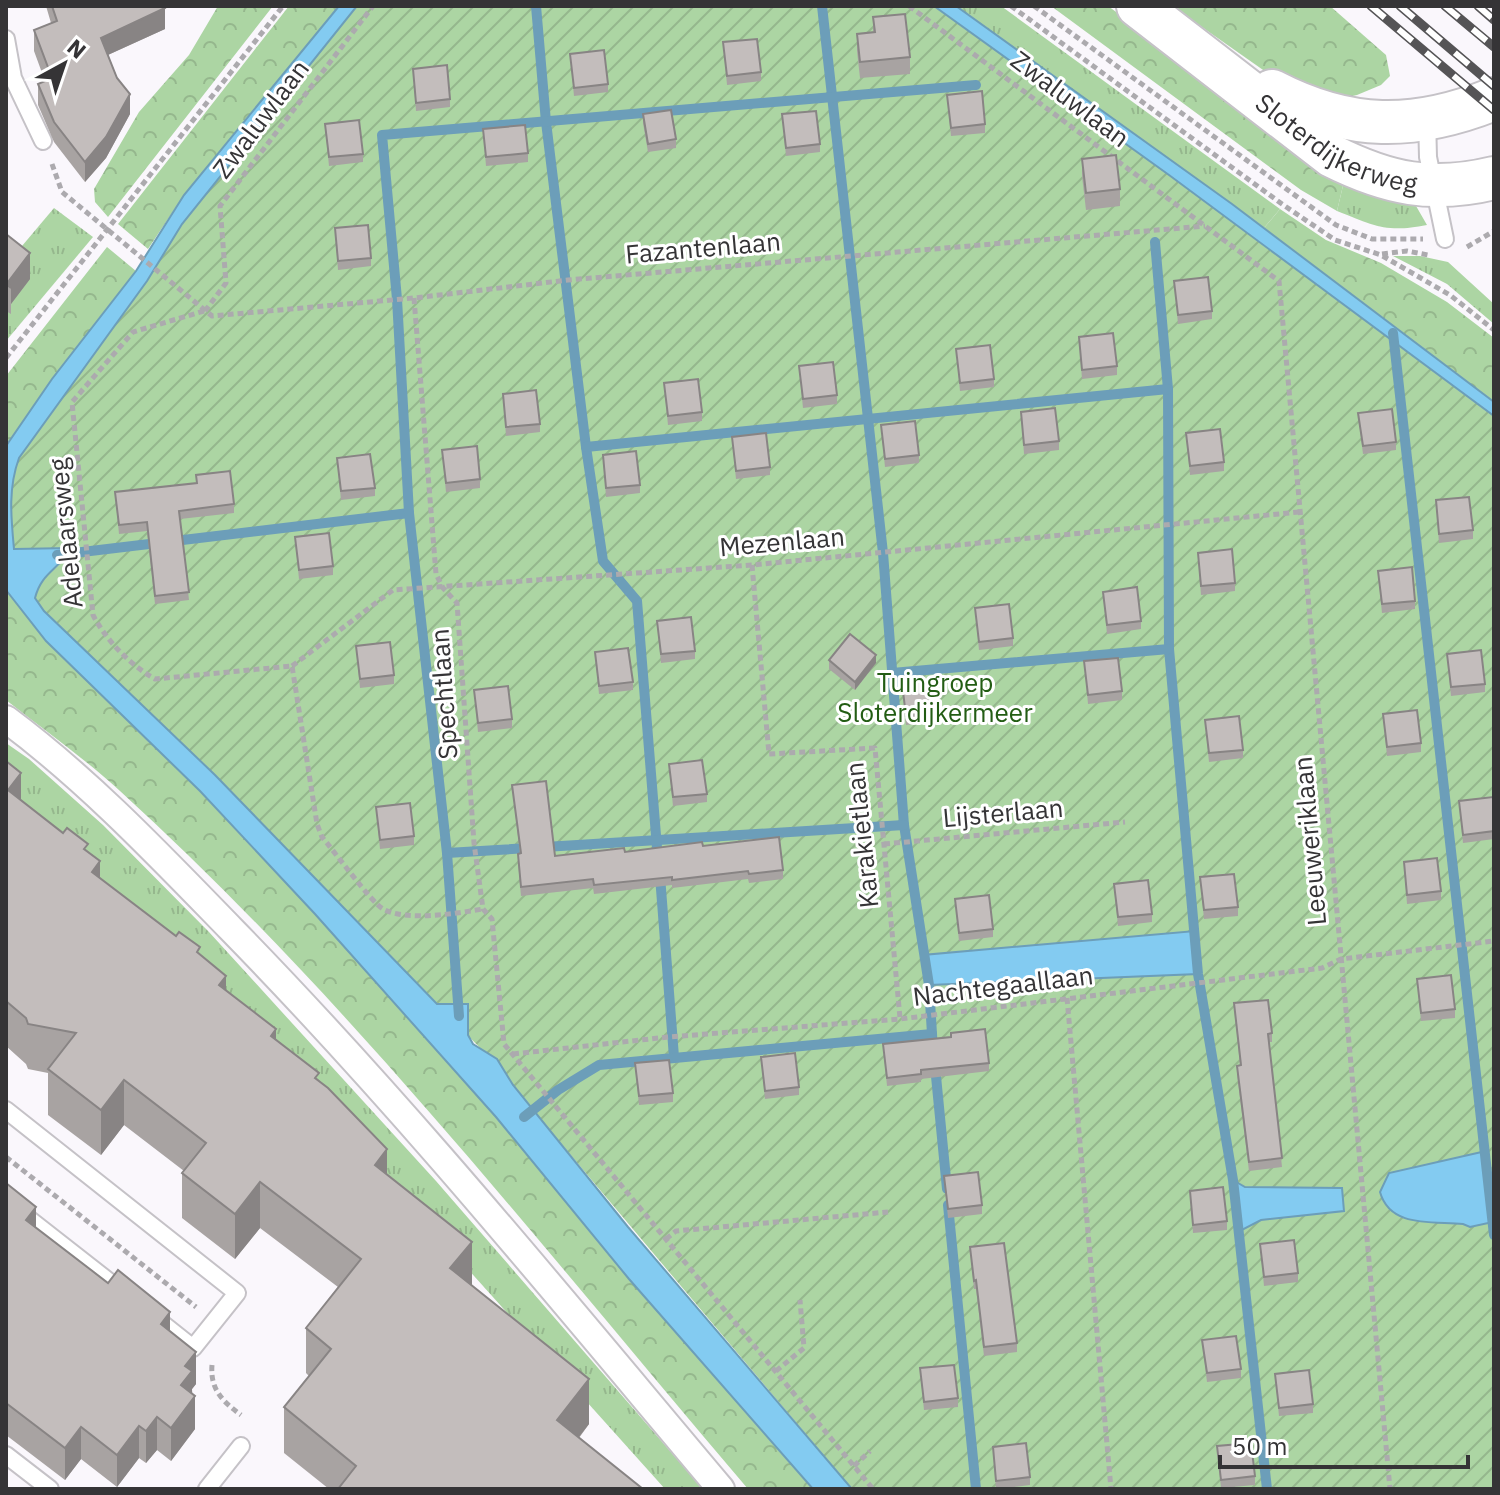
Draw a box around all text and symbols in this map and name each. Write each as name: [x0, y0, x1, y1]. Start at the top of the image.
north arrow: [24, 24, 104, 104]
text: N: [62, 32, 93, 65]
street label: Zwaluwlaan: [1004, 42, 1137, 154]
street label: Zwaluwlaan: [204, 52, 316, 185]
street label: Sloterdijkerweg: [1249, 85, 1420, 200]
street label: Fazantenlaan: [624, 223, 782, 271]
street label: Adelaarsweg: [40, 456, 90, 610]
street label: Mezenlaan: [718, 519, 846, 563]
street label: Spechtlaan: [421, 628, 465, 761]
park label: Tuingroep Sloterdijkermeer: [837, 665, 1033, 729]
street label: Leeuweriklaan: [1285, 755, 1333, 927]
street label: Karakietlaan: [836, 760, 886, 910]
street label: Lijsterlaan: [941, 790, 1065, 834]
street label: Nachtegaallaan: [911, 957, 1095, 1013]
scale bar: [1220, 1419, 1468, 1469]
text: 50 m: [1232, 1430, 1287, 1462]

